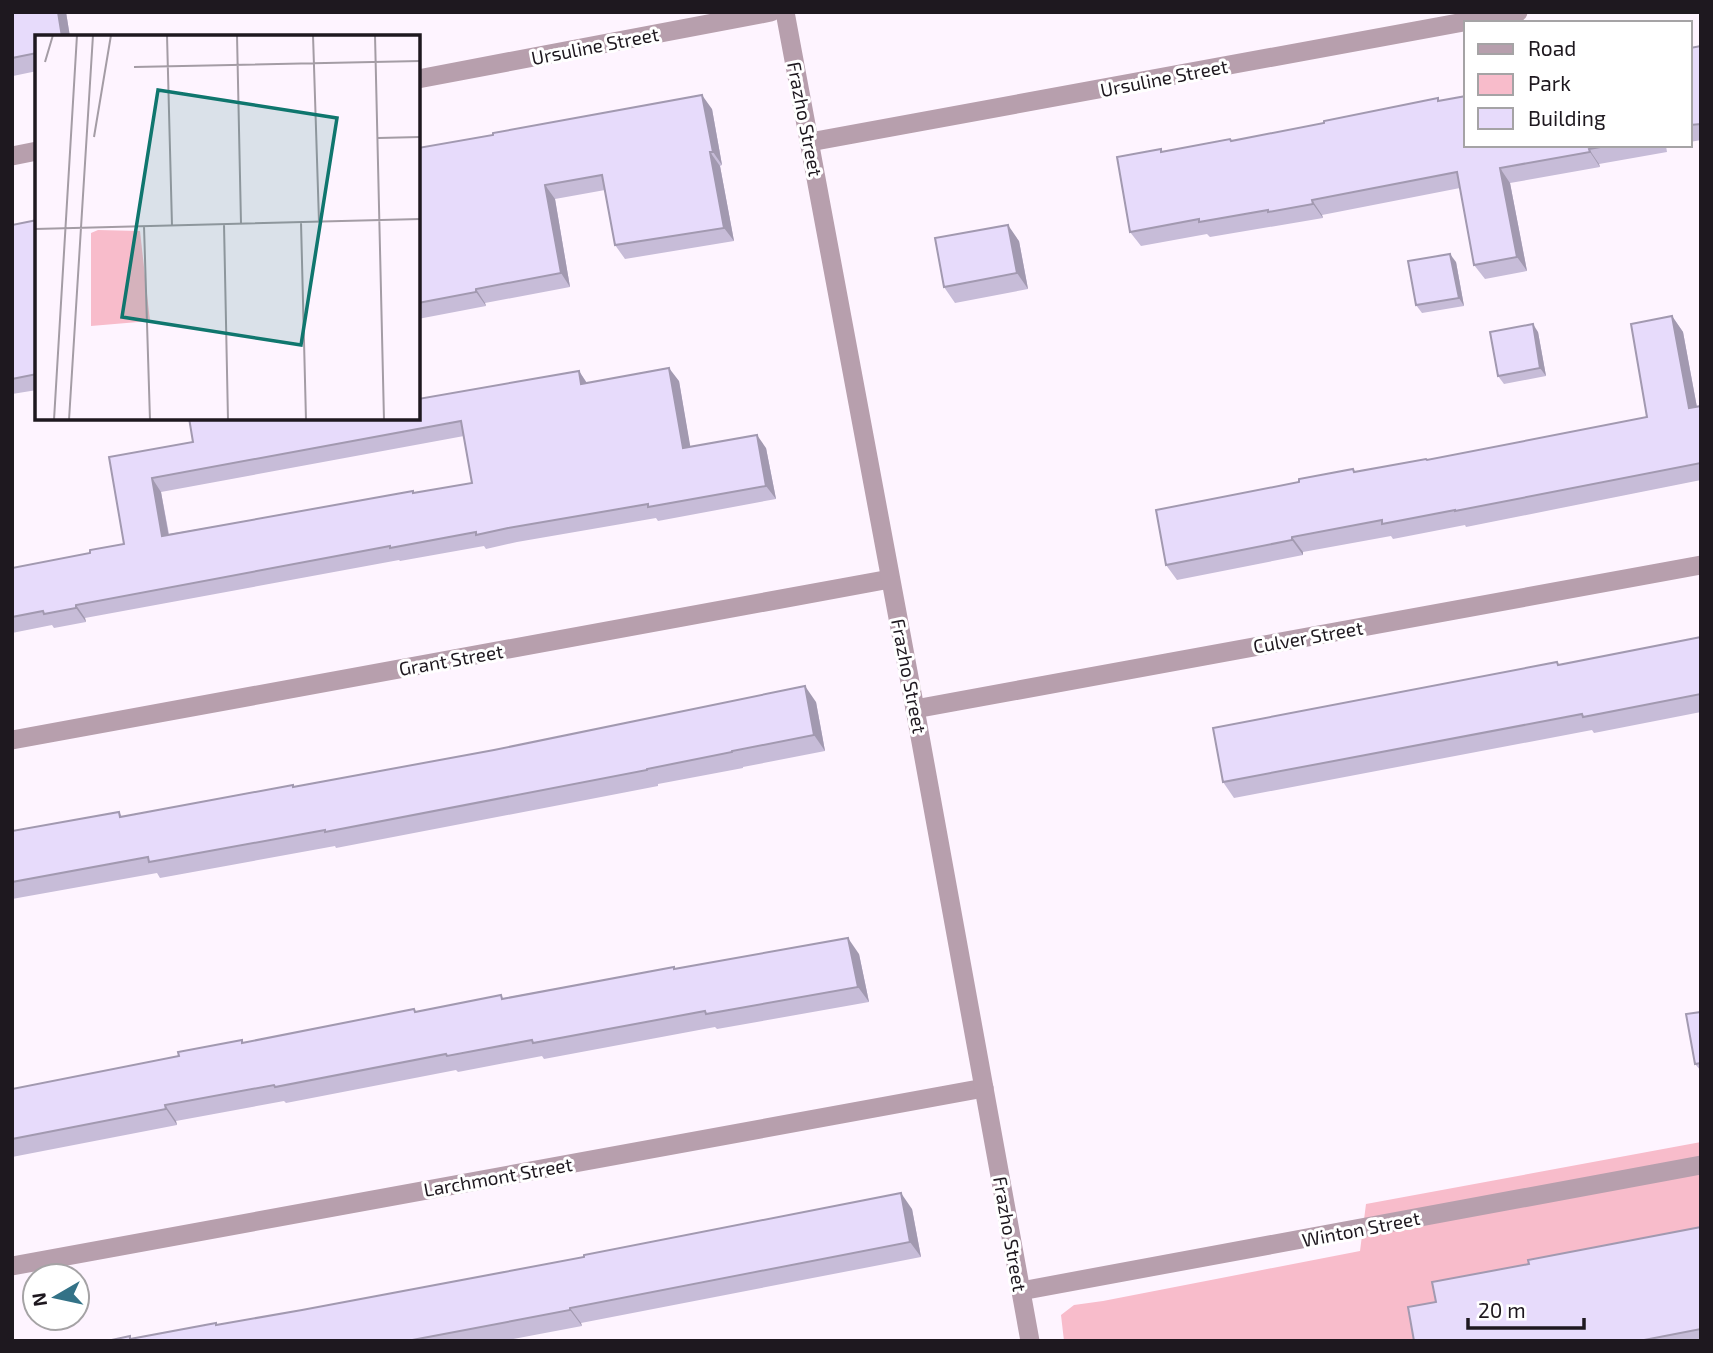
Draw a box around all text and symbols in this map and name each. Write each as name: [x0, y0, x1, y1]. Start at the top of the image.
legend: [1464, 21, 1692, 147]
street label: Ursuline Street: [529, 22, 661, 69]
inset map: [35, 35, 420, 420]
text: Road: [1528, 35, 1576, 60]
street label: Ursuline Street: [1098, 54, 1230, 101]
street label: Frazho Street: [783, 60, 828, 178]
text: Park: [1528, 70, 1571, 95]
text: Building: [1528, 105, 1606, 130]
street label: Culver Street: [1251, 616, 1365, 657]
street label: Frazho Street: [887, 617, 932, 735]
street label: Grant Street: [397, 639, 505, 680]
street label: Larchmont Street: [422, 1152, 574, 1201]
street label: Frazho Street: [989, 1175, 1032, 1293]
street label: Winton Street: [1300, 1206, 1422, 1251]
north arrow: [21, 1262, 91, 1332]
scale bar: [1468, 1286, 1584, 1330]
text: N: [26, 1291, 51, 1308]
text: 20 m: [1478, 1297, 1526, 1322]

